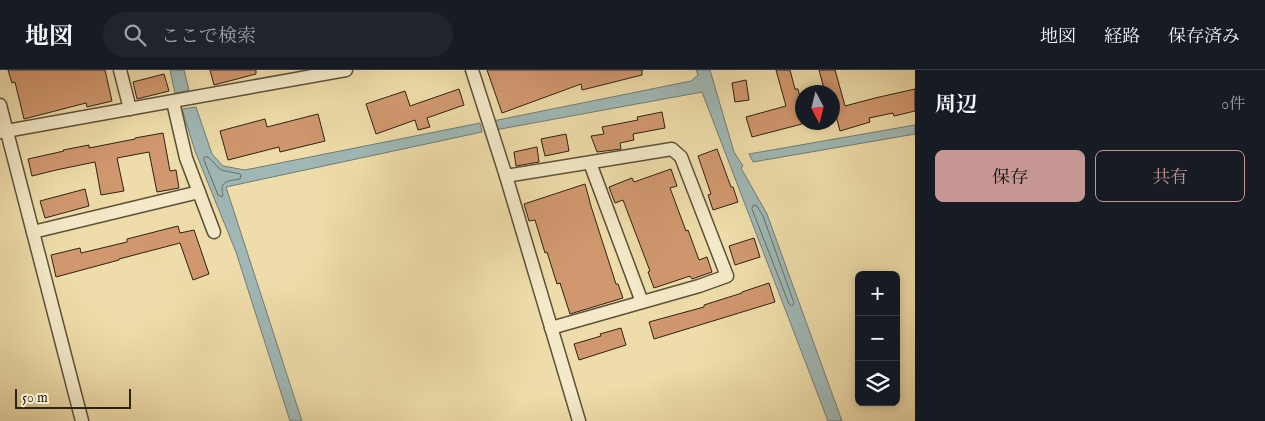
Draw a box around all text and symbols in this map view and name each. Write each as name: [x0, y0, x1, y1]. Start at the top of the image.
search box: [103, 12, 453, 57]
icon: search: [121, 21, 149, 49]
text: 地図: [25, 22, 73, 53]
text: ここで検索: [161, 25, 256, 49]
text: 地図: [1040, 26, 1076, 49]
text: 経路: [1104, 26, 1140, 49]
text: 保存済み: [1168, 26, 1240, 49]
north arrow: [795, 85, 840, 130]
text: 周辺: [935, 92, 977, 119]
text: 0件: [1221, 95, 1245, 115]
button: 保存: [935, 150, 1085, 202]
button: 共有: [1095, 150, 1245, 202]
map controls: [855, 271, 900, 406]
button: +: [855, 271, 900, 316]
button: −: [855, 316, 900, 361]
button: layers: [855, 361, 900, 406]
scale bar: [15, 386, 131, 409]
text: 50 m: [22, 389, 48, 407]

